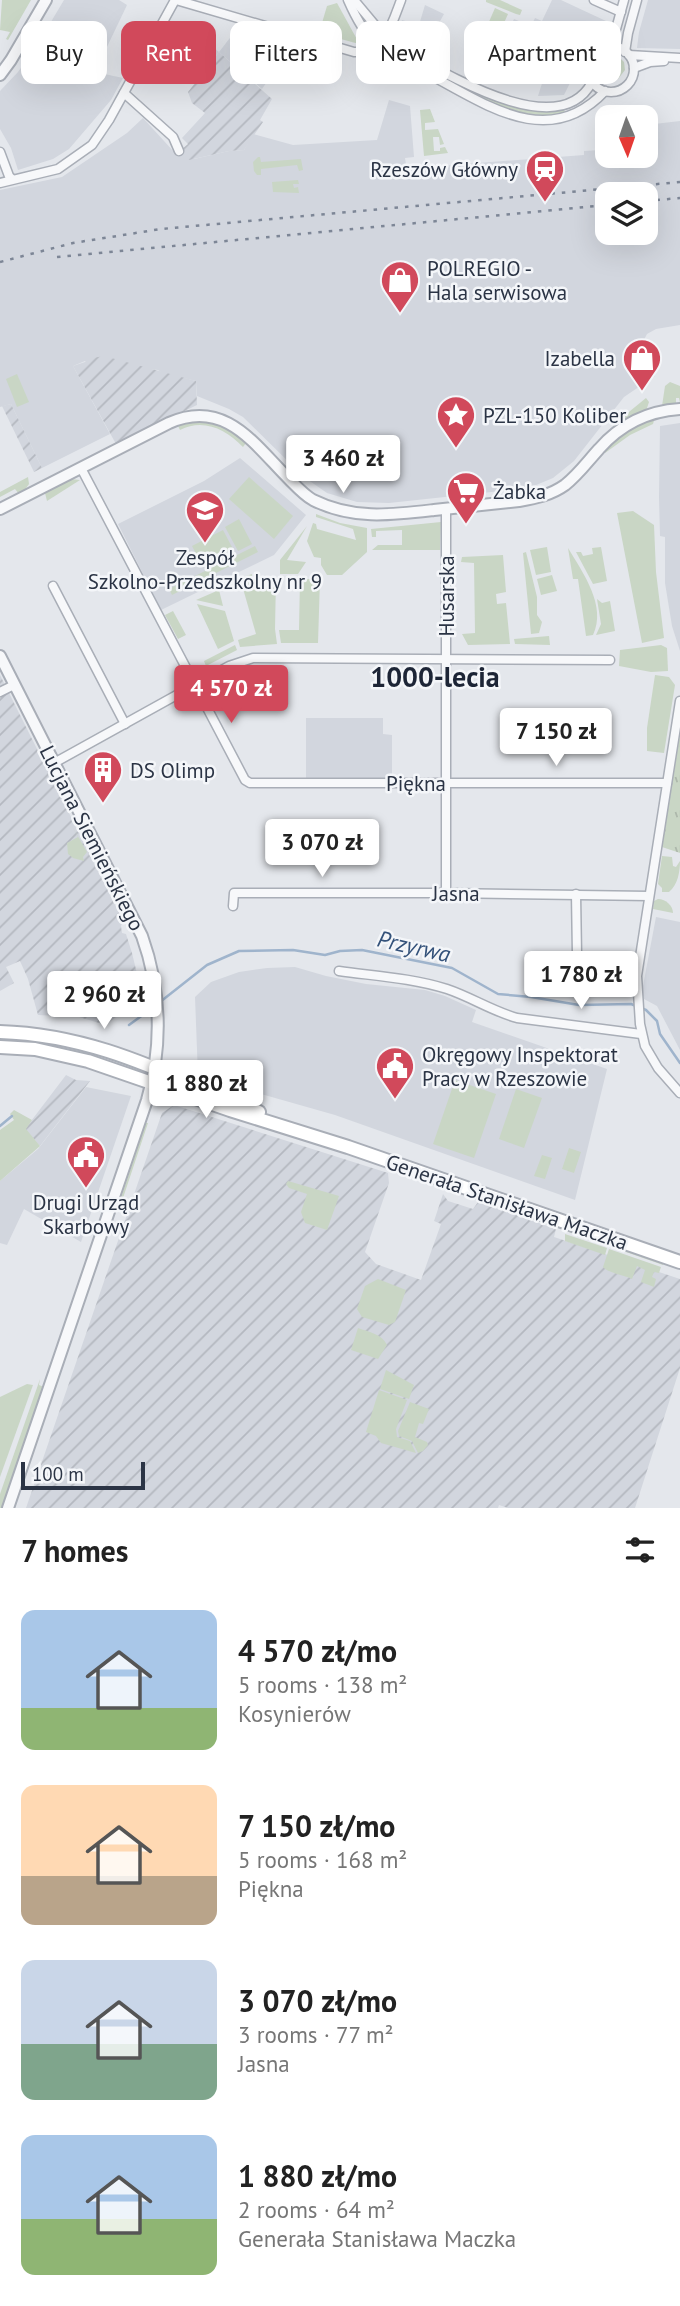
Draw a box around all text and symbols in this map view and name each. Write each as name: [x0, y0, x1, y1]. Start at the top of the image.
chip: Buy: [21, 21, 107, 84]
chip: Rent: [121, 21, 216, 84]
chip: Filters: [230, 21, 342, 84]
chip: New: [356, 21, 450, 84]
chip: Apartment: [464, 21, 621, 84]
north arrow: [595, 105, 658, 168]
map controls: [595, 105, 658, 245]
station icon: Rzeszów Główny: [524, 148, 566, 203]
place label: Rzeszów Główny: [370, 156, 518, 183]
button: layers: [595, 182, 658, 245]
place label: POLREGIO - Hala serwisowa: [427, 255, 567, 306]
shop icon: POLREGIO - Hala serwisowa: [379, 259, 421, 314]
shop icon: Izabella: [621, 337, 663, 392]
place label: Izabella: [544, 345, 615, 372]
place icon: PZL-150 Koliber: [435, 394, 477, 449]
place label: PZL-150 Koliber: [483, 402, 626, 429]
pin: 3 460 zł: [271, 435, 415, 495]
text: 3 460 zł: [302, 443, 384, 472]
supermarket icon: Żabka: [445, 470, 487, 525]
place label: Żabka: [493, 478, 546, 505]
school or university icon: Zespół Szkolno-Przedszkolny nr 9: [184, 489, 226, 544]
place label: Zespół Szkolno-Przedszkolny nr 9: [88, 544, 322, 595]
street label: Husarska: [433, 555, 460, 637]
district label: 1000-lecia: [370, 658, 500, 695]
pin: 4 570 zł: [159, 666, 303, 725]
text: 4 570 zł: [190, 673, 272, 702]
pin: 7 150 zł: [484, 708, 628, 768]
text: 7 150 zł: [516, 716, 596, 745]
street label: Lucjana Siemieńskiego: [34, 741, 150, 935]
building icon: DS Olimp: [82, 749, 124, 804]
place label: DS Olimp: [130, 757, 215, 784]
street label: Piękna: [386, 770, 446, 797]
pin: 3 070 zł: [250, 820, 394, 879]
text: 3 070 zł: [281, 827, 363, 856]
street label: Jasna: [431, 880, 480, 907]
water label: Przyrwa: [375, 924, 453, 968]
pin: 1 780 zł: [509, 951, 653, 1011]
text: 1 780 zł: [540, 959, 622, 988]
pin: 2 960 zł: [32, 972, 176, 1031]
text: 2 960 zł: [63, 979, 145, 1008]
place label: Okręgowy Inspektorat Pracy w Rzeszowie: [422, 1041, 618, 1092]
public building icon: Okręgowy Inspektorat Pracy w Rzeszowie: [374, 1045, 416, 1100]
pin: 1 880 zł: [134, 1060, 278, 1120]
text: 1 880 zł: [165, 1068, 247, 1097]
public building icon: Drugi Urząd Skarbowy: [65, 1134, 107, 1189]
street label: Generała Stanisława Maczka: [382, 1148, 632, 1256]
place label: Drugi Urząd Skarbowy: [33, 1189, 139, 1240]
scale bar: [21, 1459, 145, 1491]
text: 100 m: [32, 1462, 84, 1486]
text: 7 homes: [21, 1531, 129, 1570]
icon: filters: [621, 1531, 659, 1569]
text: 4 570 zł/mo: [238, 1631, 397, 1670]
icon: home: [77, 1638, 161, 1722]
text: 5 rooms · 138 m²: [238, 1670, 407, 1699]
text: Kosynierów: [238, 1699, 351, 1728]
text: 7 150 zł/mo: [238, 1806, 395, 1845]
icon: home: [77, 1813, 161, 1897]
text: 5 rooms · 168 m²: [238, 1845, 407, 1874]
text: Piękna: [238, 1874, 304, 1903]
text: 3 070 zł/mo: [238, 1981, 397, 2020]
icon: home: [77, 1988, 161, 2072]
text: 3 rooms · 77 m²: [238, 2020, 394, 2049]
text: Jasna: [238, 2049, 290, 2078]
text: 1 880 zł/mo: [238, 2156, 397, 2195]
icon: home: [77, 2163, 161, 2247]
text: 2 rooms · 64 m²: [238, 2195, 395, 2224]
text: Generała Stanisława Maczka: [238, 2224, 516, 2253]

